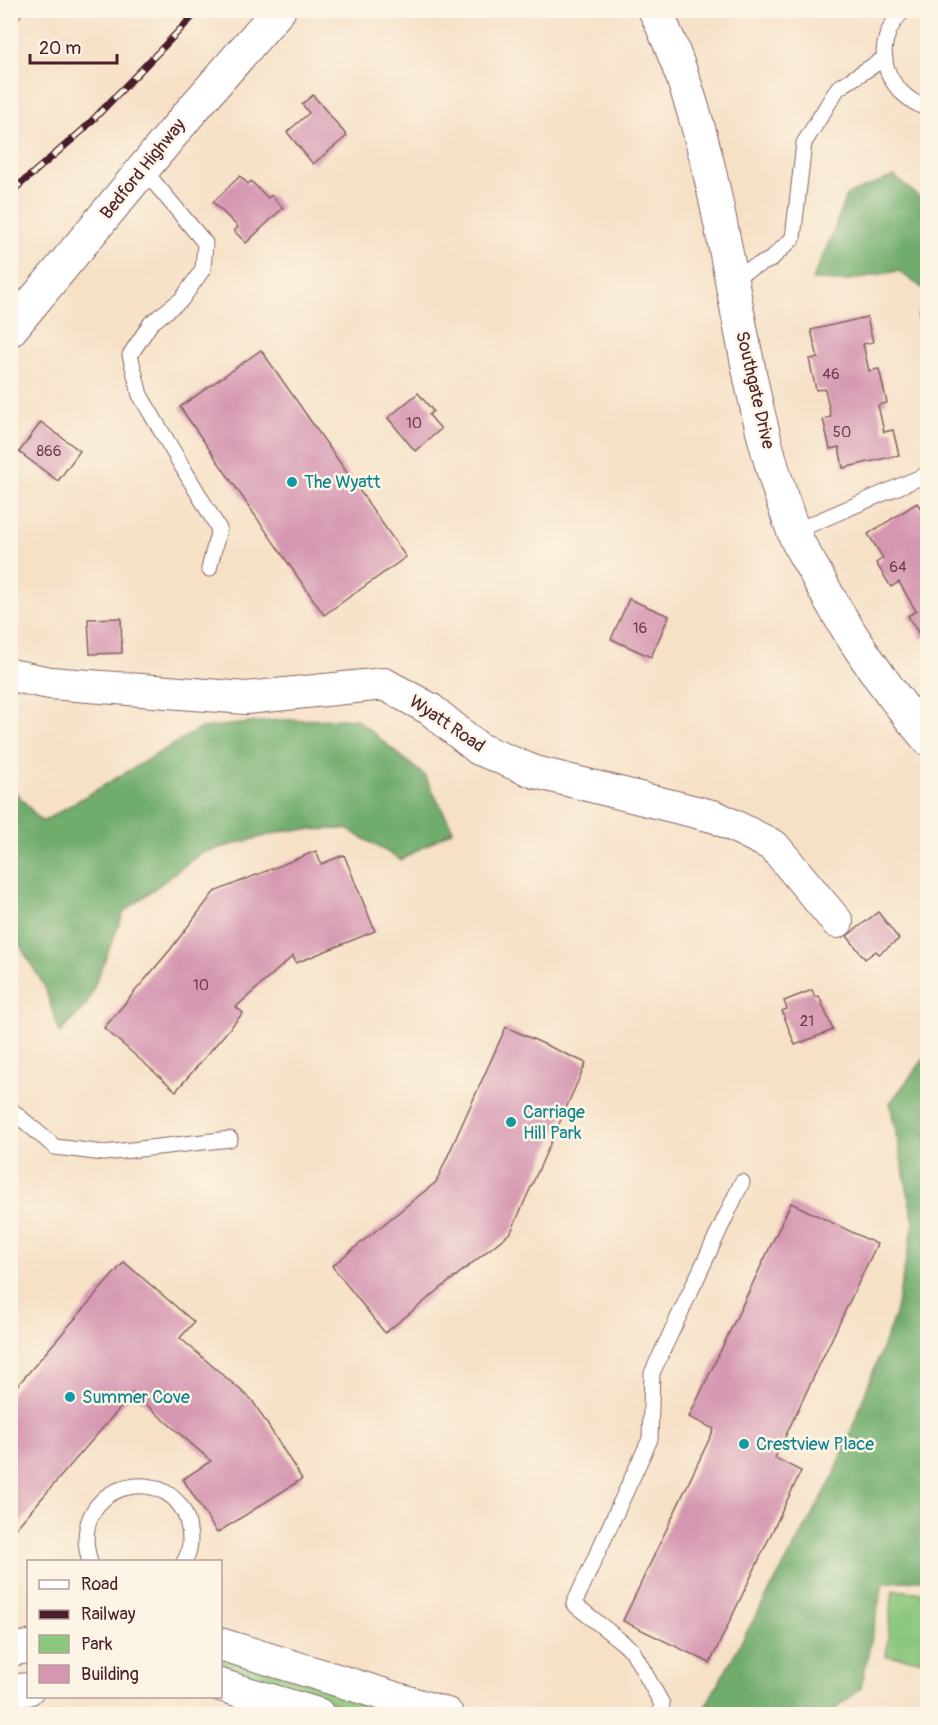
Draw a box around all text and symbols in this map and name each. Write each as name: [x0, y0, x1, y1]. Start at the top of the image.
scale bar: [30, 27, 117, 65]
text: 20 m: [39, 37, 81, 60]
street label: Bedford Highway: [95, 114, 191, 224]
street label: Southgate Drive: [730, 329, 780, 451]
house number: 46: [822, 365, 840, 384]
house number: 10: [406, 414, 422, 433]
house number: 50: [833, 423, 851, 442]
house number: 866: [36, 442, 62, 461]
place label: The Wyatt: [304, 471, 381, 494]
marker: The Wyatt: [285, 475, 299, 489]
house number: 64: [889, 558, 907, 577]
house number: 16: [633, 619, 647, 638]
street label: Wyatt Road: [405, 690, 489, 758]
house number: 10: [193, 976, 209, 995]
house number: 21: [800, 1012, 814, 1031]
place label: Carriage Hill Park: [523, 1101, 585, 1145]
marker: Carriage Hill Park: [504, 1115, 518, 1129]
place label: Summer Cove: [82, 1386, 190, 1409]
marker: Summer Cove: [63, 1390, 77, 1404]
place label: Crestview Place: [756, 1433, 874, 1456]
marker: Crestview Place: [737, 1437, 751, 1451]
legend: [27, 1560, 222, 1698]
text: Road: [81, 1573, 118, 1596]
text: Railway: [81, 1603, 136, 1626]
text: Park: [81, 1633, 113, 1656]
text: Building: [81, 1663, 139, 1686]

